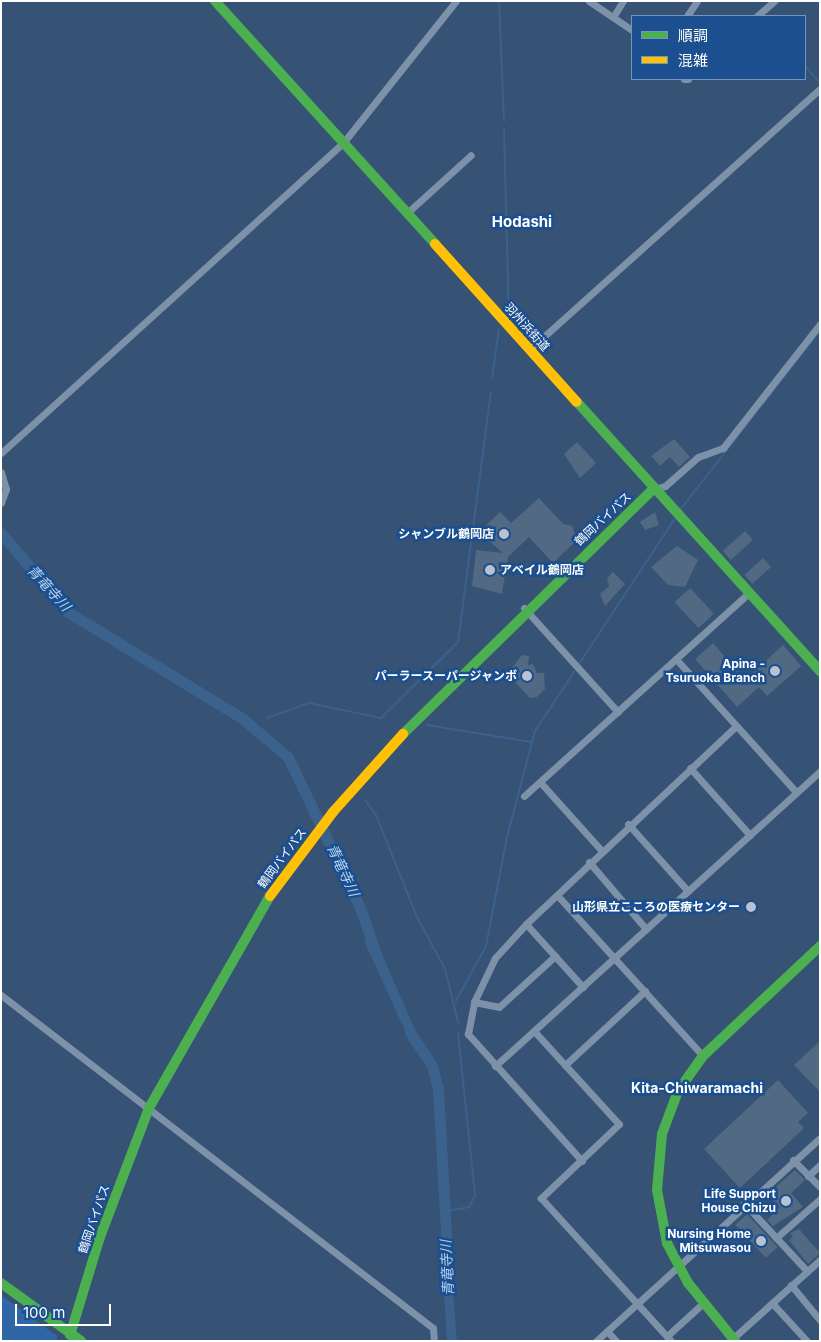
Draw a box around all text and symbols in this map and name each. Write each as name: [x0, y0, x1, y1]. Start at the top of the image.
legend: [631, 15, 806, 80]
text: 順調: [678, 26, 708, 45]
text: 混雑: [678, 51, 708, 70]
district label: Hodashi: [492, 213, 552, 231]
street label: 羽州浜街道: [502, 300, 552, 354]
street label: 鶴岡バイパス: [572, 489, 634, 549]
place label: シャンブル鶴岡店: [398, 527, 494, 541]
marker: シャンブル鶴岡店: [498, 528, 510, 540]
water label: 青竜寺川: [24, 562, 74, 614]
place label: アベイル鶴岡店: [500, 563, 584, 577]
marker: アベイル鶴岡店: [484, 564, 496, 576]
place label: Apina - Tsuruoka Branch: [666, 657, 765, 685]
marker: Apina - Tsuruoka Branch: [769, 665, 781, 677]
place label: パーラースーパージャンボ: [373, 669, 517, 683]
marker: パーラースーパージャンボ: [521, 670, 533, 682]
street label: 鶴岡バイパス: [255, 825, 309, 891]
water label: 青竜寺川: [324, 841, 362, 899]
place label: 山形県立こころの医療センター: [572, 900, 740, 914]
marker: 山形県立こころの医療センター: [744, 900, 758, 914]
district label: Kita-Chiwaramachi: [631, 1080, 763, 1096]
street label: 鶴岡バイパス: [75, 1183, 113, 1255]
place label: Life Support House Chizu: [702, 1187, 776, 1215]
marker: Life Support House Chizu: [780, 1195, 792, 1207]
place label: Nursing Home Mitsuwasou: [667, 1227, 751, 1255]
marker: Nursing Home Mitsuwasou: [755, 1235, 767, 1247]
water label: 青竜寺川: [437, 1240, 457, 1296]
scale bar: [18, 1294, 114, 1326]
text: 100 m: [23, 1303, 65, 1322]

